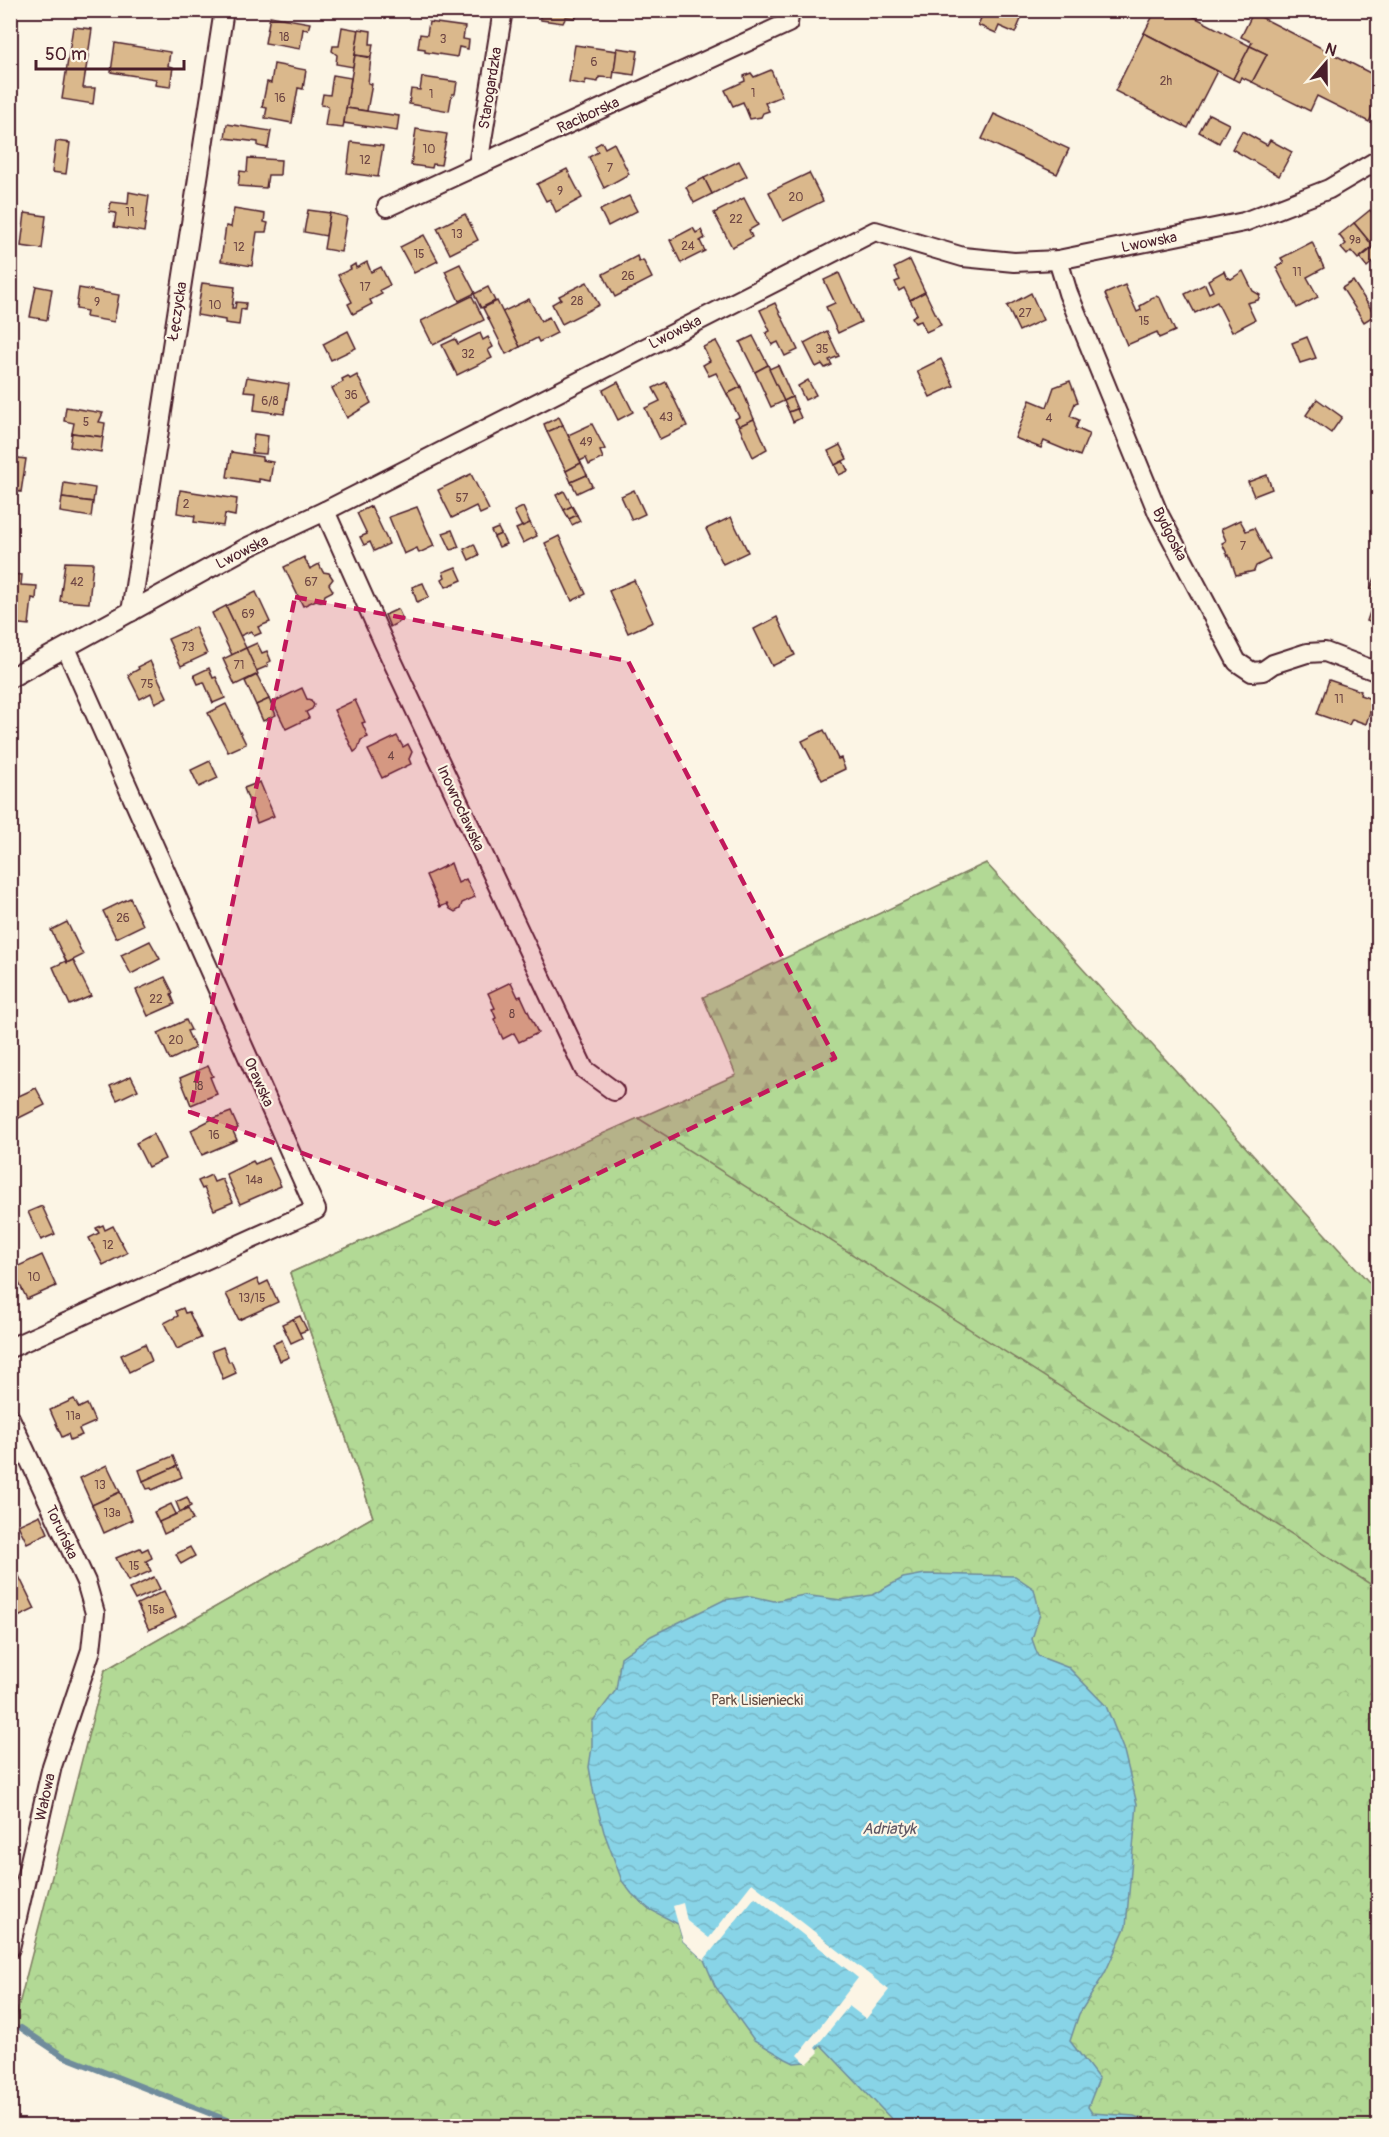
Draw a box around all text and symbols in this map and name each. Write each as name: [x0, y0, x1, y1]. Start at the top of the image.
house number: 18: [279, 30, 289, 45]
house number: 3: [440, 32, 447, 47]
scale bar: [36, 33, 184, 71]
north arrow: [1296, 33, 1356, 93]
text: N: [1322, 39, 1339, 61]
text: 50 m: [45, 43, 87, 66]
street label: Starogardzka: [475, 46, 506, 130]
house number: 6: [591, 55, 598, 70]
house number: 2h: [1160, 74, 1173, 89]
house number: 1: [751, 86, 755, 101]
house number: 1: [429, 87, 433, 102]
house number: 16: [274, 91, 286, 106]
street label: Raciborska: [554, 93, 622, 138]
house number: 10: [423, 142, 435, 157]
house number: 12: [359, 153, 371, 168]
house number: 7: [607, 161, 614, 176]
house number: 9: [557, 184, 563, 199]
house number: 20: [789, 190, 803, 205]
house number: 11: [125, 205, 135, 220]
house number: 22: [729, 212, 743, 227]
house number: 13: [451, 227, 463, 242]
street label: Lwowska: [1120, 228, 1179, 257]
house number: 9a: [1349, 233, 1361, 248]
house number: 24: [681, 239, 695, 254]
house number: 12: [233, 240, 245, 255]
house number: 15: [413, 247, 425, 262]
house number: 11: [1292, 265, 1302, 280]
house number: 26: [621, 269, 635, 284]
street label: Łęczycka: [163, 280, 192, 343]
house number: 17: [359, 280, 371, 295]
house number: 28: [571, 294, 583, 309]
house number: 9: [94, 295, 100, 310]
house number: 10: [209, 298, 221, 313]
house number: 27: [1018, 306, 1032, 321]
street label: Lwowska: [646, 311, 705, 354]
house number: 15: [1138, 314, 1150, 329]
house number: 35: [815, 342, 829, 357]
house number: 32: [461, 347, 475, 362]
house number: 36: [344, 388, 358, 403]
house number: 6/8: [261, 394, 279, 409]
house number: 43: [659, 410, 673, 425]
house number: 4: [1046, 411, 1053, 426]
house number: 5: [83, 415, 89, 430]
house number: 49: [579, 435, 593, 450]
house number: 57: [456, 491, 469, 506]
house number: 2: [183, 497, 190, 512]
street label: Bydgoska: [1148, 504, 1191, 564]
street label: Lwowska: [213, 531, 272, 574]
house number: 7: [1240, 539, 1247, 554]
house number: 42: [70, 575, 84, 590]
house number: 67: [304, 575, 318, 590]
house number: 69: [241, 607, 255, 622]
house number: 73: [181, 640, 195, 655]
house number: 71: [233, 658, 245, 673]
house number: 75: [141, 677, 153, 692]
house number: 11: [1334, 692, 1344, 707]
house number: 4: [388, 749, 395, 764]
street label: Inowrocławska: [432, 762, 489, 854]
house number: 26: [116, 911, 130, 926]
house number: 22: [149, 992, 163, 1007]
house number: 8: [509, 1007, 515, 1022]
house number: 20: [169, 1033, 183, 1048]
street label: Orawska: [239, 1055, 278, 1110]
house number: 18: [193, 1079, 203, 1094]
house number: 16: [208, 1128, 220, 1143]
house number: 14a: [245, 1173, 263, 1188]
house number: 12: [102, 1238, 114, 1253]
house number: 10: [28, 1270, 40, 1285]
house number: 13/15: [239, 1291, 265, 1306]
house number: 11a: [66, 1409, 81, 1424]
house number: 13: [94, 1478, 106, 1493]
street label: Toruńska: [41, 1502, 82, 1562]
house number: 13a: [104, 1506, 121, 1521]
house number: 15: [128, 1559, 140, 1574]
house number: 15a: [148, 1603, 165, 1618]
park label: Park Lisieniecki: [711, 1691, 803, 1710]
street label: Wałowa: [31, 1771, 60, 1823]
water label: Adriatyk: [862, 1819, 917, 1839]

